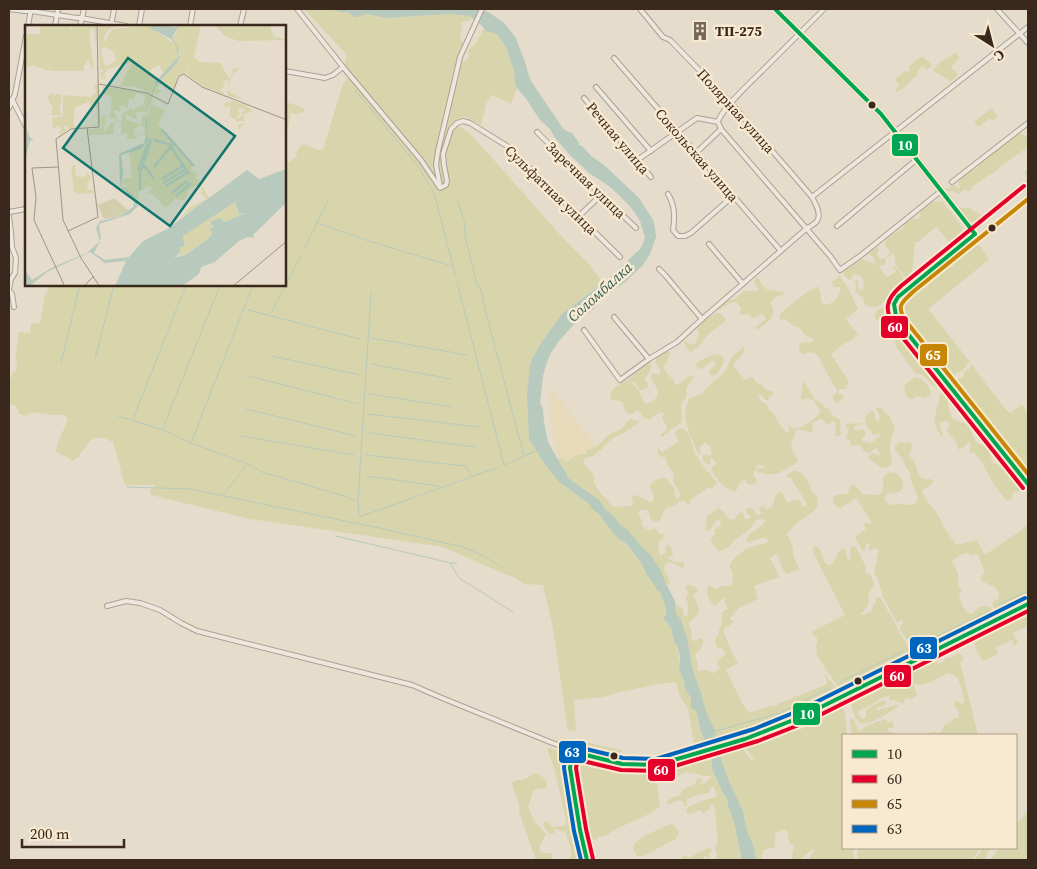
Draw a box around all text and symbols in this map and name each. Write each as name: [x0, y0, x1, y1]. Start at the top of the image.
building icon: ТП-275: [689, 20, 711, 42]
north arrow: [967, 20, 1017, 70]
place label: ТП-275: [715, 21, 762, 41]
inset map: [25, 25, 286, 286]
text: С: [990, 45, 1009, 66]
street label: Полярная улица: [693, 64, 780, 158]
street label: Речная улица: [582, 98, 655, 179]
unlabelled marker: [867, 100, 877, 110]
street label: Сокольская улица: [651, 104, 744, 207]
line badge: 10: [891, 133, 919, 157]
text: 10: [897, 135, 913, 155]
street label: Заречная улица: [542, 137, 631, 224]
street label: Сульфатная улица: [501, 141, 602, 240]
unlabelled marker: [987, 223, 997, 233]
water label: Соломбалка: [563, 257, 637, 326]
line badge: 60: [880, 315, 909, 339]
text: 60: [887, 317, 903, 337]
line badge: 65: [919, 343, 948, 367]
text: 65: [925, 345, 941, 365]
line badge: 63: [909, 636, 938, 660]
text: 63: [916, 638, 932, 658]
line badge: 60: [883, 664, 912, 688]
text: 60: [889, 666, 905, 686]
unlabelled marker: [853, 676, 863, 686]
line badge: 10: [792, 702, 821, 726]
text: 10: [799, 704, 815, 724]
legend: [842, 734, 1017, 849]
line badge: 63: [558, 740, 587, 764]
text: 63: [564, 742, 580, 762]
text: 10: [887, 743, 902, 764]
unlabelled marker: [609, 751, 619, 761]
line badge: 60: [647, 758, 676, 782]
text: 60: [653, 760, 669, 780]
text: 60: [887, 768, 902, 789]
text: 65: [887, 793, 902, 814]
scale bar: [22, 816, 125, 848]
text: 63: [887, 818, 902, 839]
text: 200 m: [30, 823, 70, 844]

